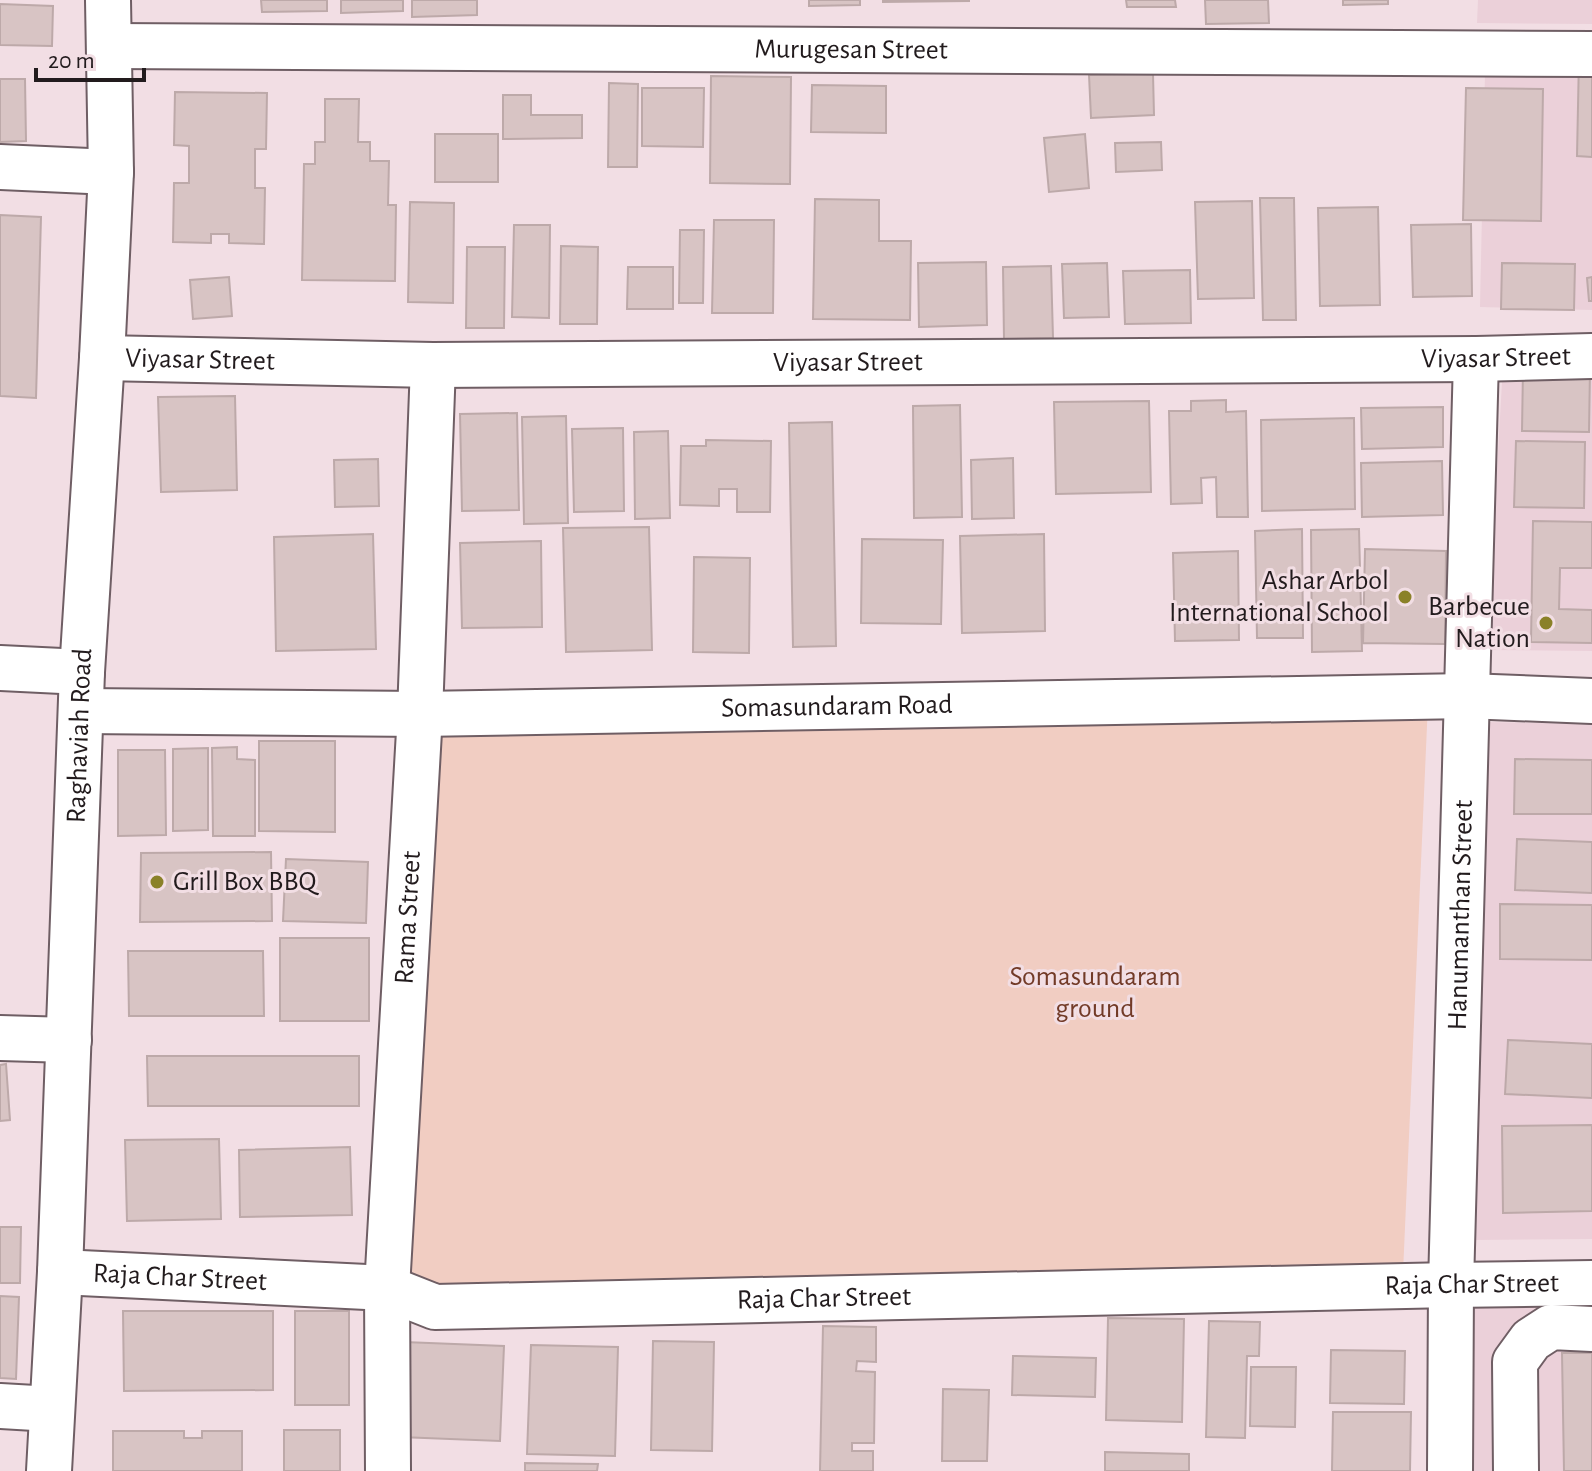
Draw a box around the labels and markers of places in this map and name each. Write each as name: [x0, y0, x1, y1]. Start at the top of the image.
place label: Ashar Arbol International School: [1169, 567, 1389, 627]
marker: Ashar Arbol International School: [1396, 588, 1414, 606]
place label: Barbecue Nation: [1428, 593, 1530, 653]
marker: Barbecue Nation: [1537, 614, 1555, 632]
place label: Grill Box BBQ: [173, 868, 319, 896]
marker: Grill Box BBQ: [148, 873, 166, 891]

